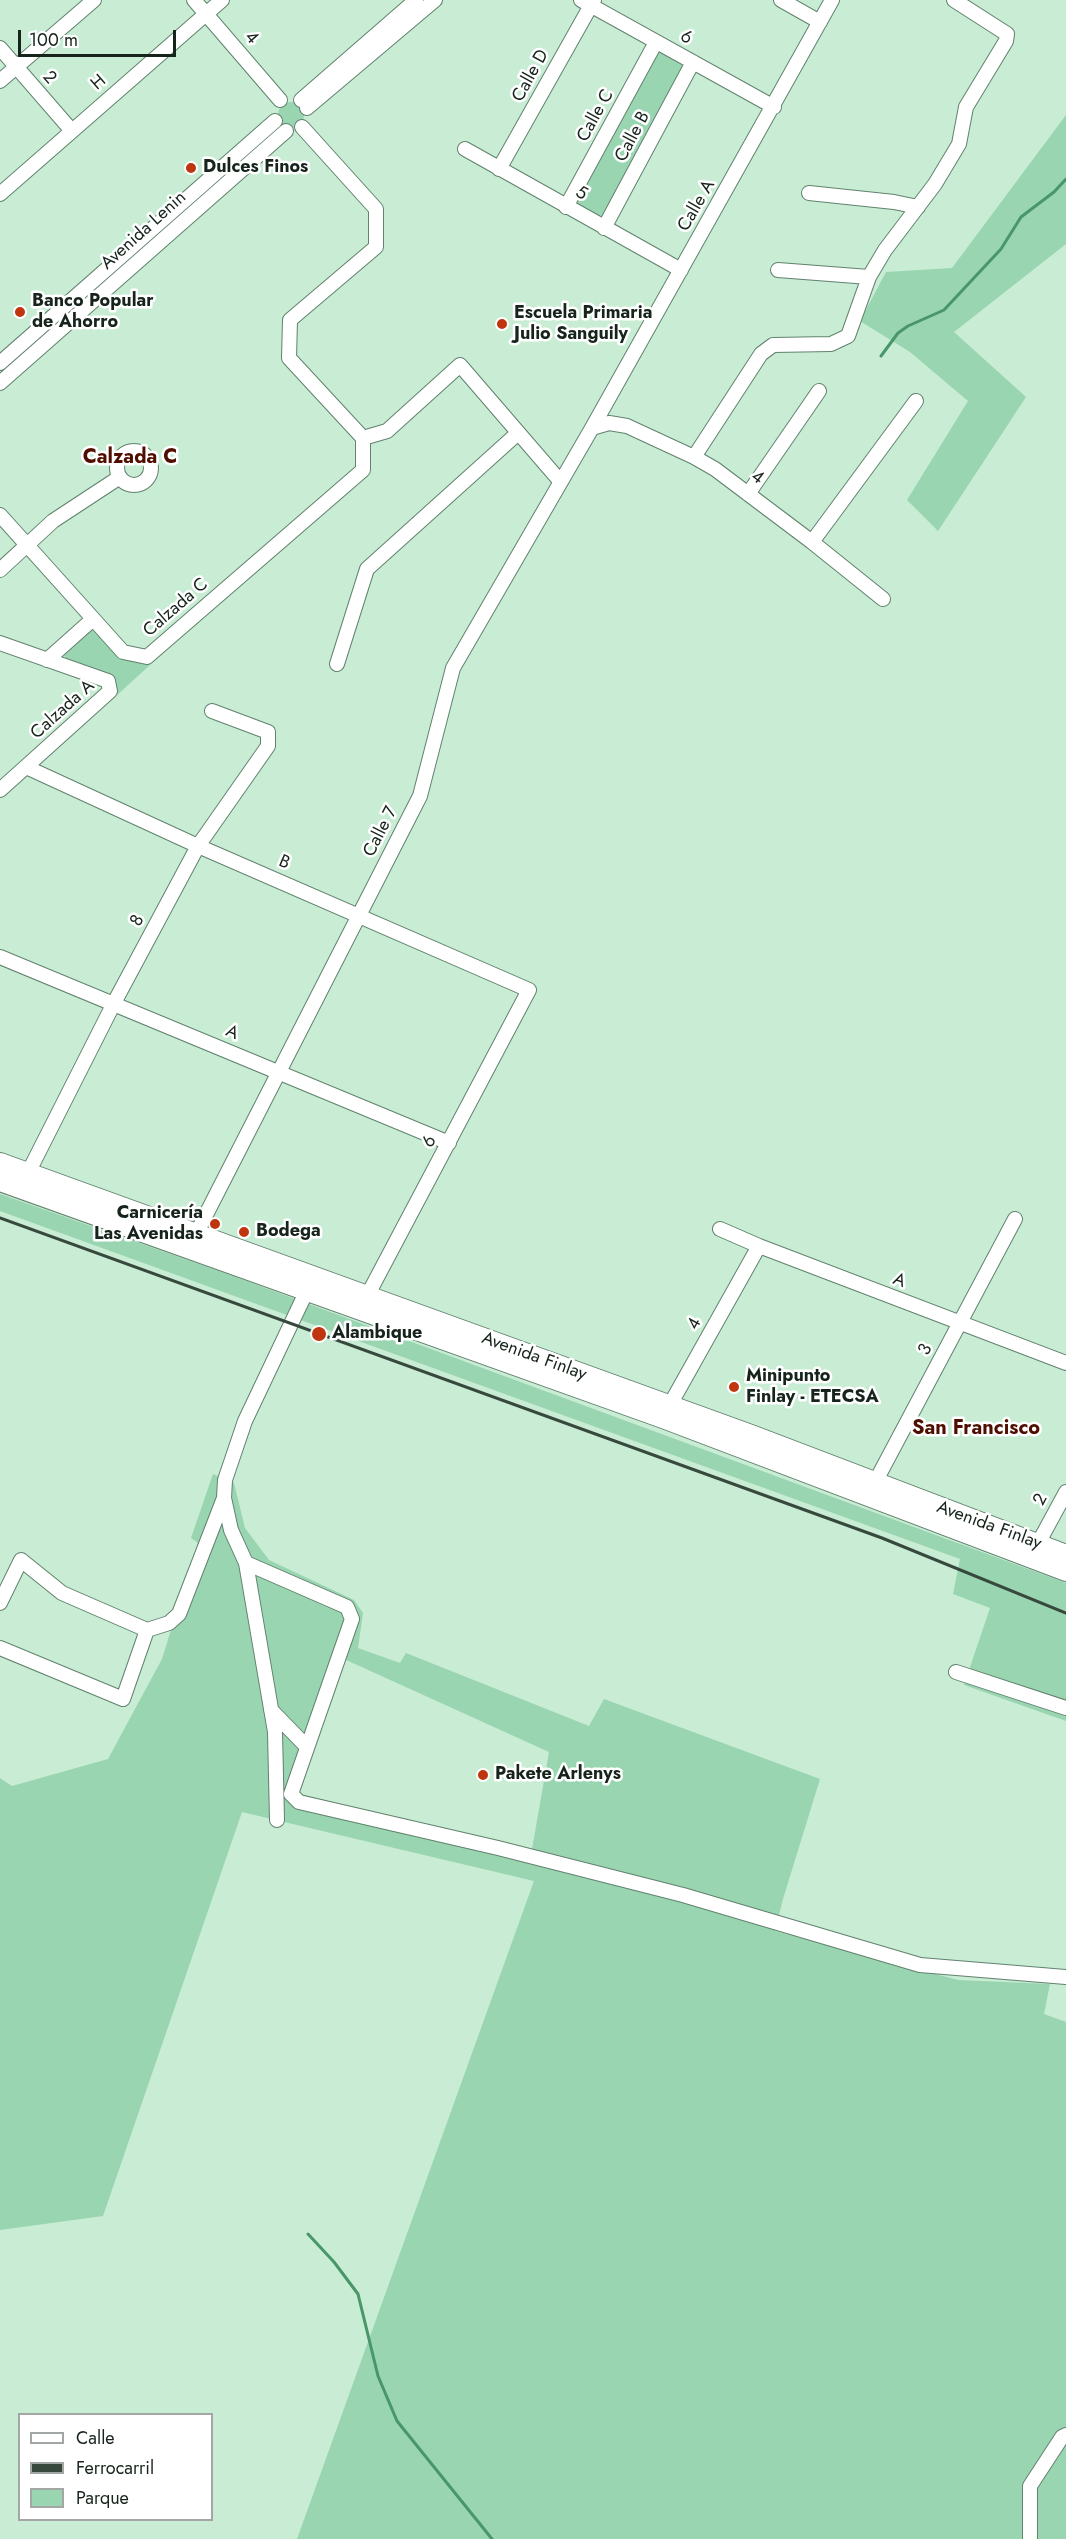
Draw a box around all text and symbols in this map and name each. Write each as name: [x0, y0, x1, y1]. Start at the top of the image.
scale bar: [21, 18, 178, 56]
street label: 6: [676, 26, 696, 50]
text: 100 m: [29, 27, 78, 53]
street label: 4: [239, 27, 263, 49]
street label: Calle D: [508, 46, 554, 106]
street label: 2: [37, 67, 61, 89]
street label: H: [87, 71, 111, 95]
street label: Calle C: [573, 86, 619, 146]
street label: Calle B: [611, 108, 655, 166]
place label: Dulces Finos: [203, 157, 308, 179]
marker: Dulces Finos: [184, 161, 198, 175]
street label: Calle A: [674, 176, 720, 236]
street label: 5: [571, 182, 591, 206]
street label: Avenida Lenin: [97, 187, 191, 275]
place label: Banco Popular de Ahorro: [32, 291, 154, 334]
place label: Escuela Primaria Julio Sanguily: [514, 303, 652, 346]
marker: Banco Popular de Ahorro: [13, 305, 27, 319]
marker: Escuela Primaria Julio Sanguily: [495, 317, 509, 331]
district label: Calzada C: [83, 446, 177, 470]
street label: 4: [746, 466, 768, 490]
street label: Calzada C: [139, 574, 213, 642]
street label: Calzada A: [27, 676, 99, 744]
street label: Calle 7: [359, 803, 403, 861]
street label: B: [275, 851, 293, 875]
street label: 8: [126, 912, 150, 930]
street label: A: [222, 1021, 242, 1045]
street label: 6: [418, 1132, 442, 1152]
place label: Carnicería Las Avenidas: [94, 1203, 203, 1246]
marker: Carnicería Las Avenidas: [208, 1217, 222, 1231]
place label: Bodega: [256, 1221, 321, 1243]
marker: Bodega: [237, 1225, 251, 1239]
street label: A: [890, 1269, 908, 1293]
street label: 4: [683, 1314, 707, 1334]
place label: Alambique: [332, 1323, 422, 1345]
marker: Alambique: [310, 1325, 328, 1343]
street label: Avenida Finlay: [479, 1328, 589, 1386]
street label: 3: [914, 1341, 938, 1359]
place label: Minipunto Finlay - ETECSA: [746, 1366, 879, 1408]
marker: Minipunto Finlay - ETECSA: [727, 1380, 741, 1394]
district label: San Francisco: [912, 1417, 1040, 1441]
street label: 2: [1029, 1490, 1053, 1510]
street label: Avenida Finlay: [934, 1497, 1044, 1555]
place label: Pakete Arlenys: [495, 1764, 621, 1786]
marker: Pakete Arlenys: [476, 1768, 490, 1782]
legend: [18, 2413, 213, 2521]
text: Calle: [76, 2425, 115, 2451]
text: Ferrocarril: [76, 2455, 154, 2481]
text: Parque: [76, 2485, 129, 2511]

